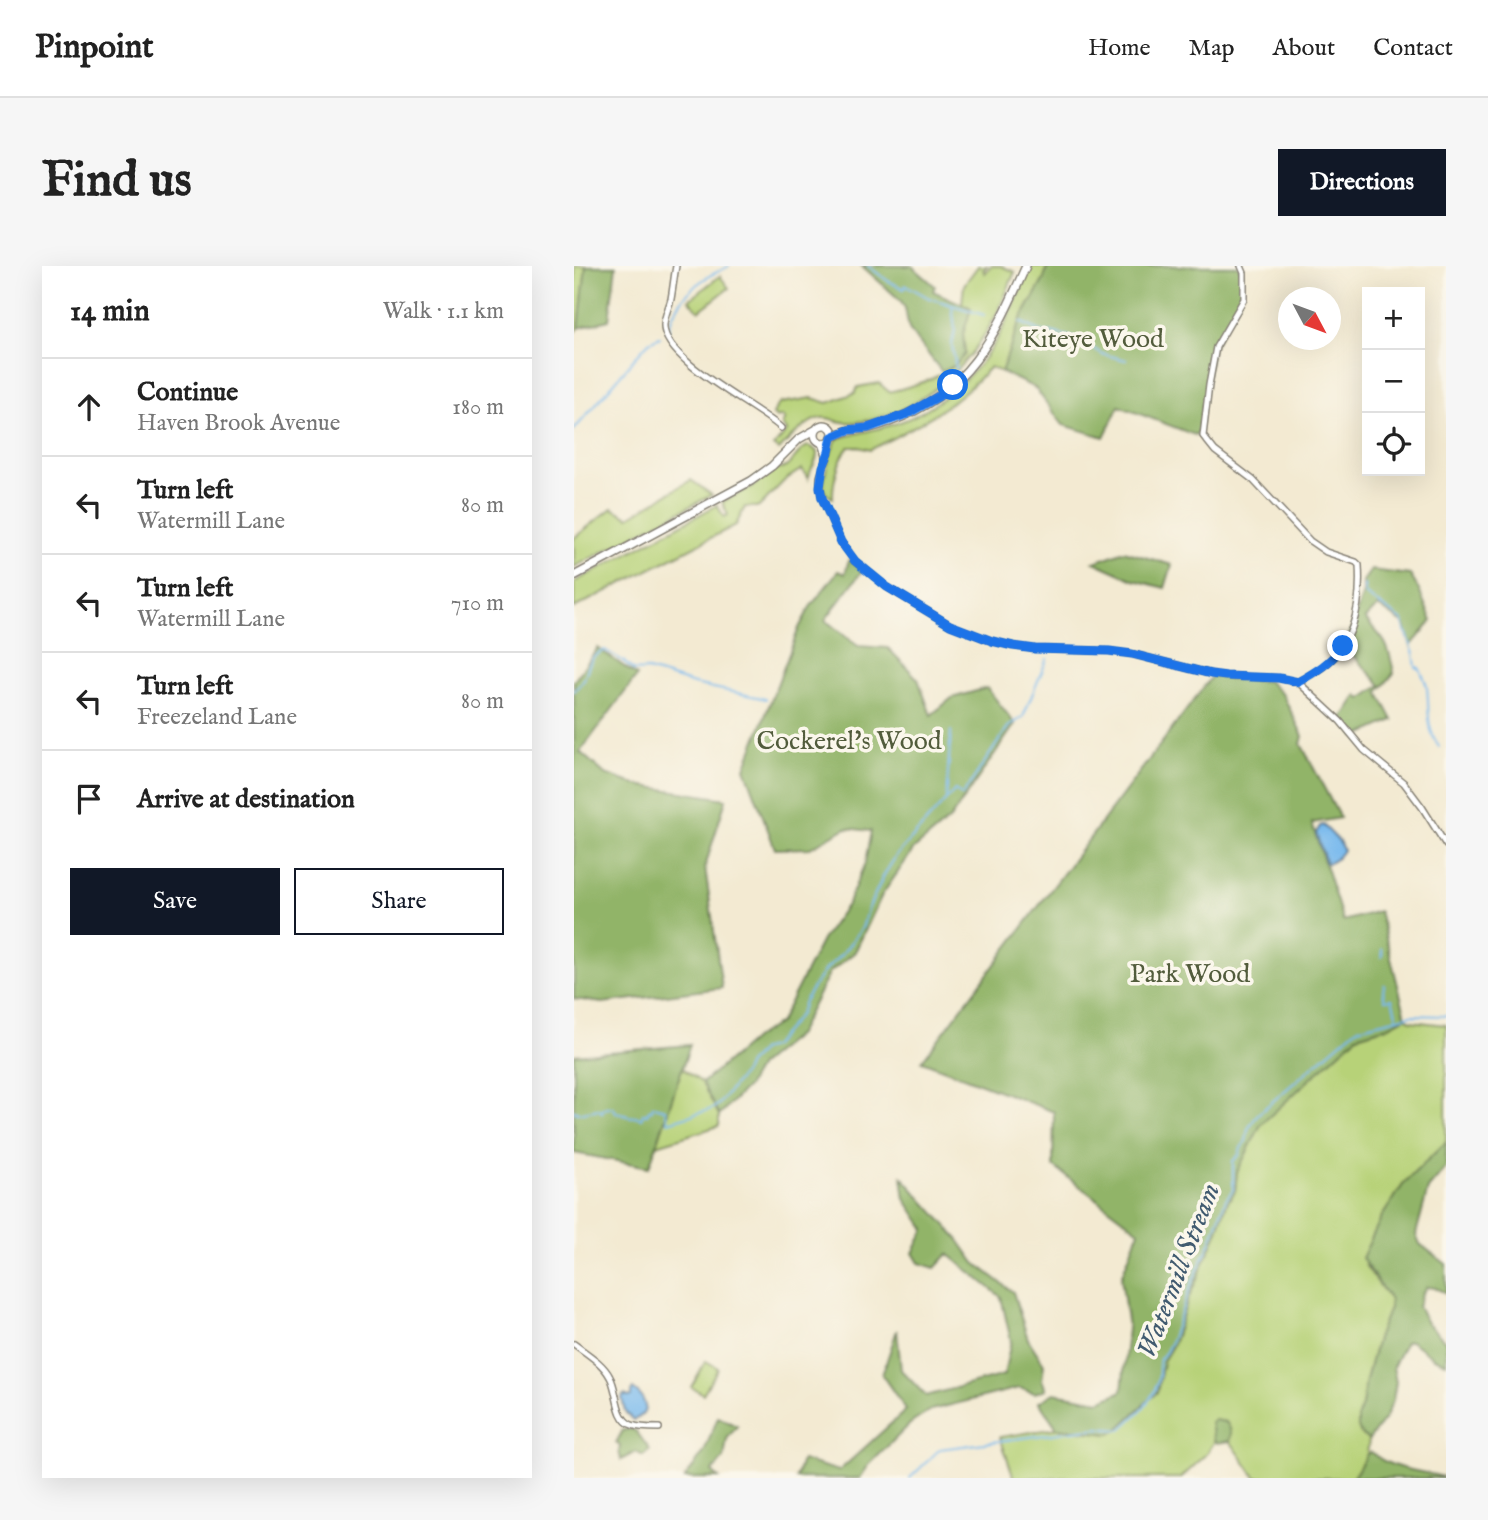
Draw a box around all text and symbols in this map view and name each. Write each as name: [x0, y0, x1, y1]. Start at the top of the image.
text: Pinpoint: [35, 27, 154, 69]
text: Home: [1088, 33, 1151, 64]
text: Map: [1189, 33, 1235, 64]
text: About: [1273, 33, 1335, 64]
text: Contact: [1373, 33, 1453, 64]
button: Directions: [1278, 149, 1446, 216]
text: Find us: [42, 151, 192, 213]
north arrow: [1278, 287, 1341, 350]
map controls: [1362, 287, 1425, 476]
button: +: [1362, 287, 1425, 350]
text: 14 min: [70, 293, 150, 331]
text: Walk · 1.1 km: [383, 297, 504, 326]
park label: Kiteye Wood: [1022, 323, 1164, 356]
button: −: [1362, 350, 1425, 413]
route start: [937, 369, 968, 400]
text: Continue: [137, 376, 238, 409]
icon: ahead: [70, 388, 108, 426]
text: 180 m: [452, 393, 504, 422]
text: Haven Brook Avenue: [137, 409, 340, 438]
button: locate: [1362, 413, 1425, 476]
text: Turn left: [137, 474, 234, 507]
icon: left: [70, 486, 108, 524]
text: 80 m: [461, 491, 504, 520]
text: Watermill Lane: [137, 507, 285, 536]
text: Turn left: [137, 572, 234, 605]
icon: left: [70, 584, 108, 622]
text: 710 m: [451, 589, 504, 618]
text: Watermill Lane: [137, 605, 285, 634]
route end: [1327, 630, 1358, 661]
text: Turn left: [137, 670, 234, 703]
icon: left: [70, 682, 108, 720]
text: 80 m: [461, 687, 504, 716]
text: Freezeland Lane: [137, 703, 297, 732]
park label: Cockerel's Wood: [756, 725, 942, 758]
icon: arrive: [70, 780, 108, 818]
text: Arrive at destination: [137, 783, 355, 816]
button: Save: [70, 868, 280, 935]
button: Share: [294, 868, 504, 935]
park label: Park Wood: [1130, 958, 1250, 991]
water label: Watermill Stream: [1130, 1179, 1229, 1363]

